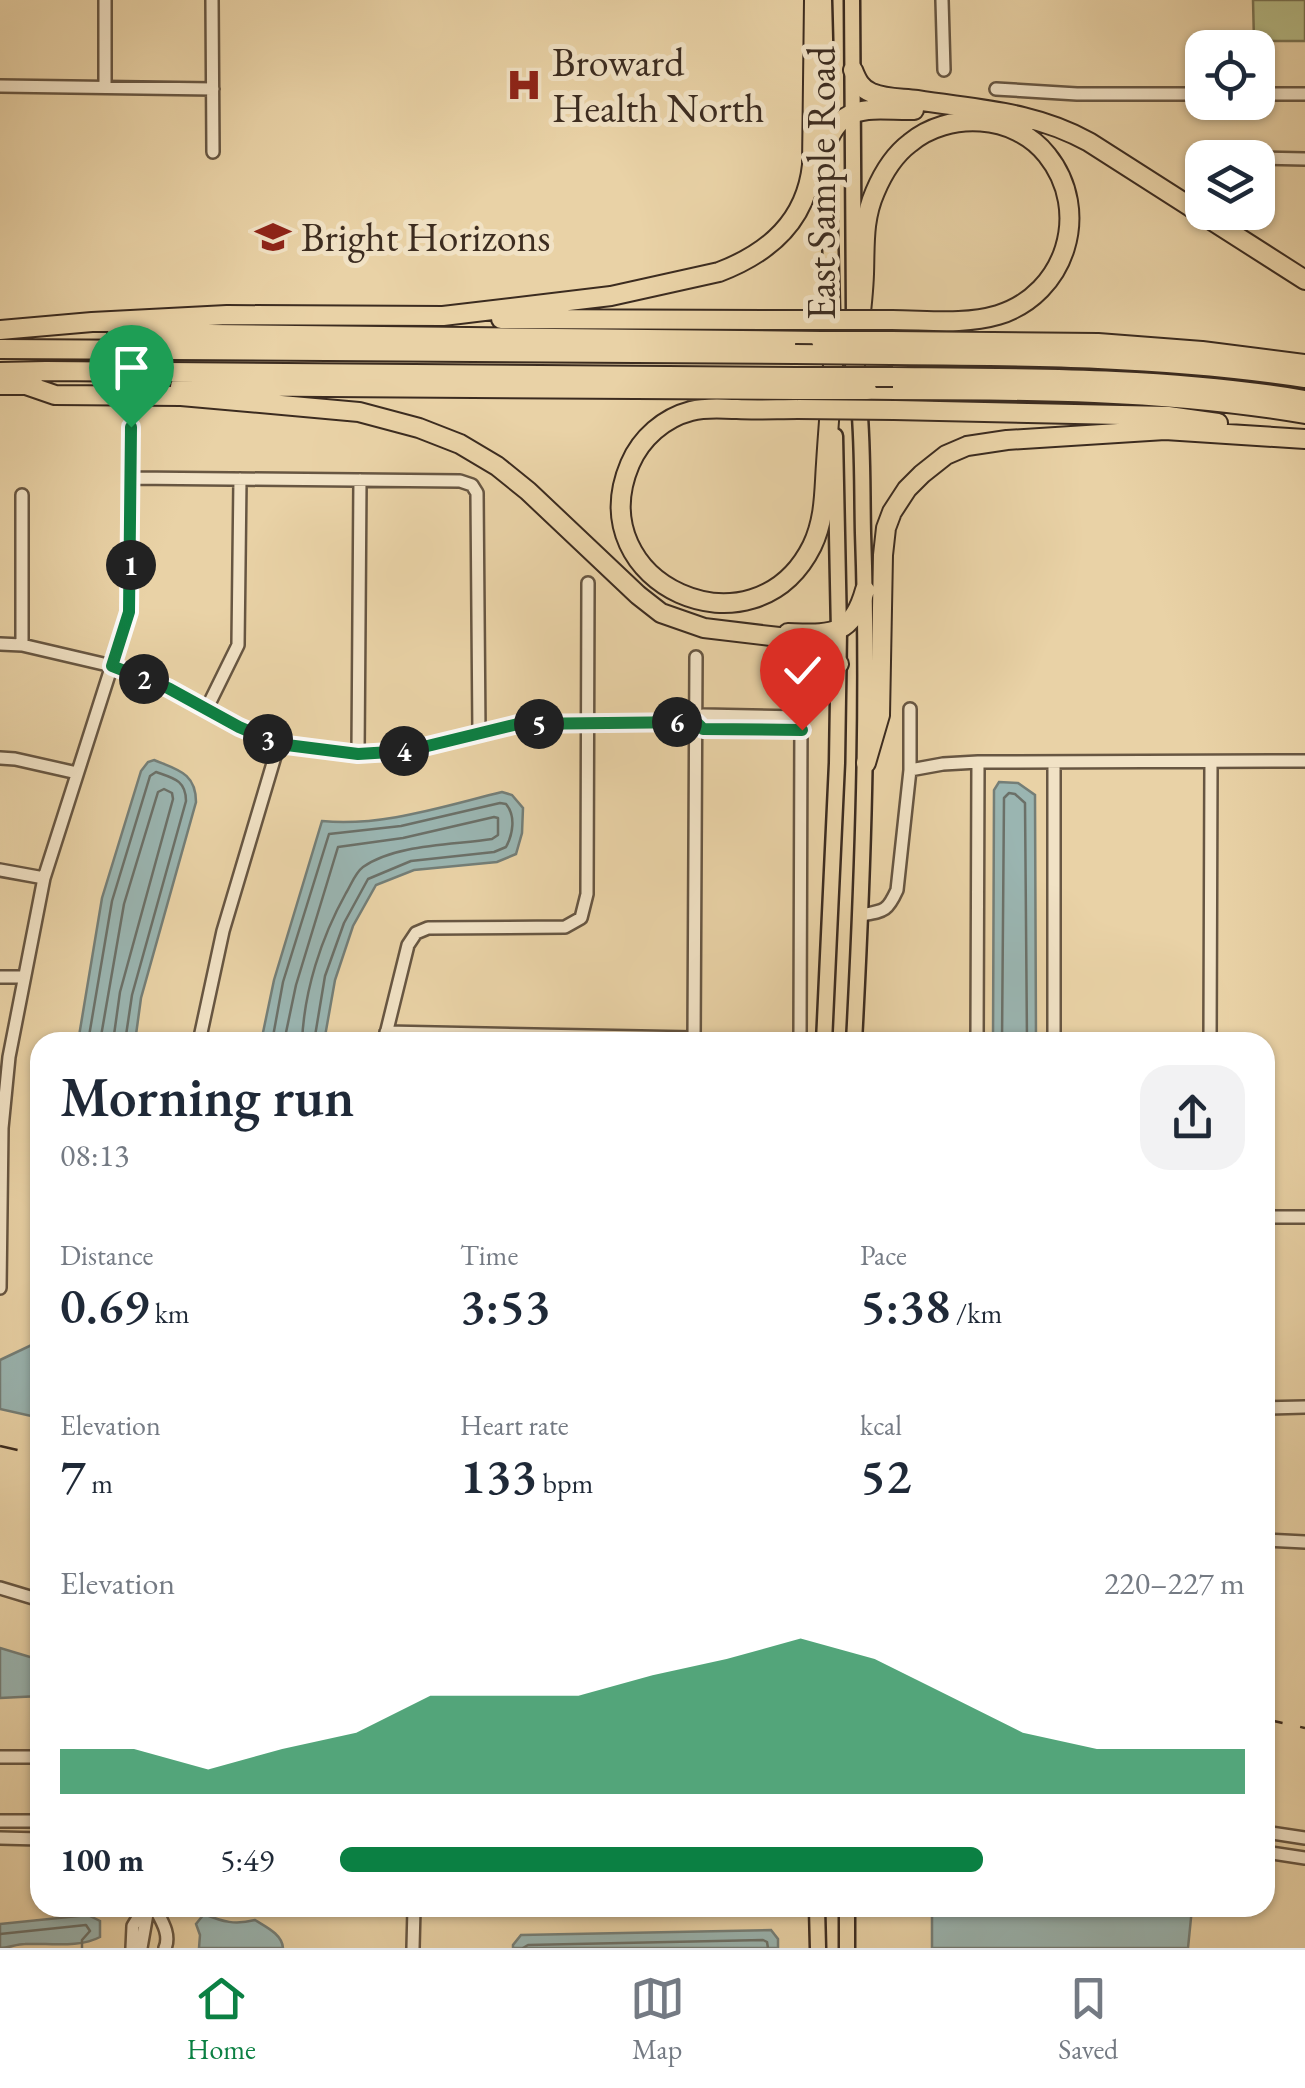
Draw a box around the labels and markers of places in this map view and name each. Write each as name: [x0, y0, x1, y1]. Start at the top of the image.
place label: Broward Health North: [552, 36, 765, 134]
hospital icon: Broward Health North: [505, 66, 543, 104]
place label: Bright Horizons: [301, 211, 550, 263]
school or university icon: Bright Horizons: [254, 218, 292, 256]
pin: [89, 325, 174, 428]
pin: 1: [106, 540, 156, 590]
pin: [760, 628, 845, 731]
pin: 2: [119, 654, 169, 704]
pin: 6: [652, 697, 702, 747]
pin: 5: [514, 699, 564, 749]
pin: 3: [243, 714, 293, 764]
pin: 4: [379, 726, 429, 776]

